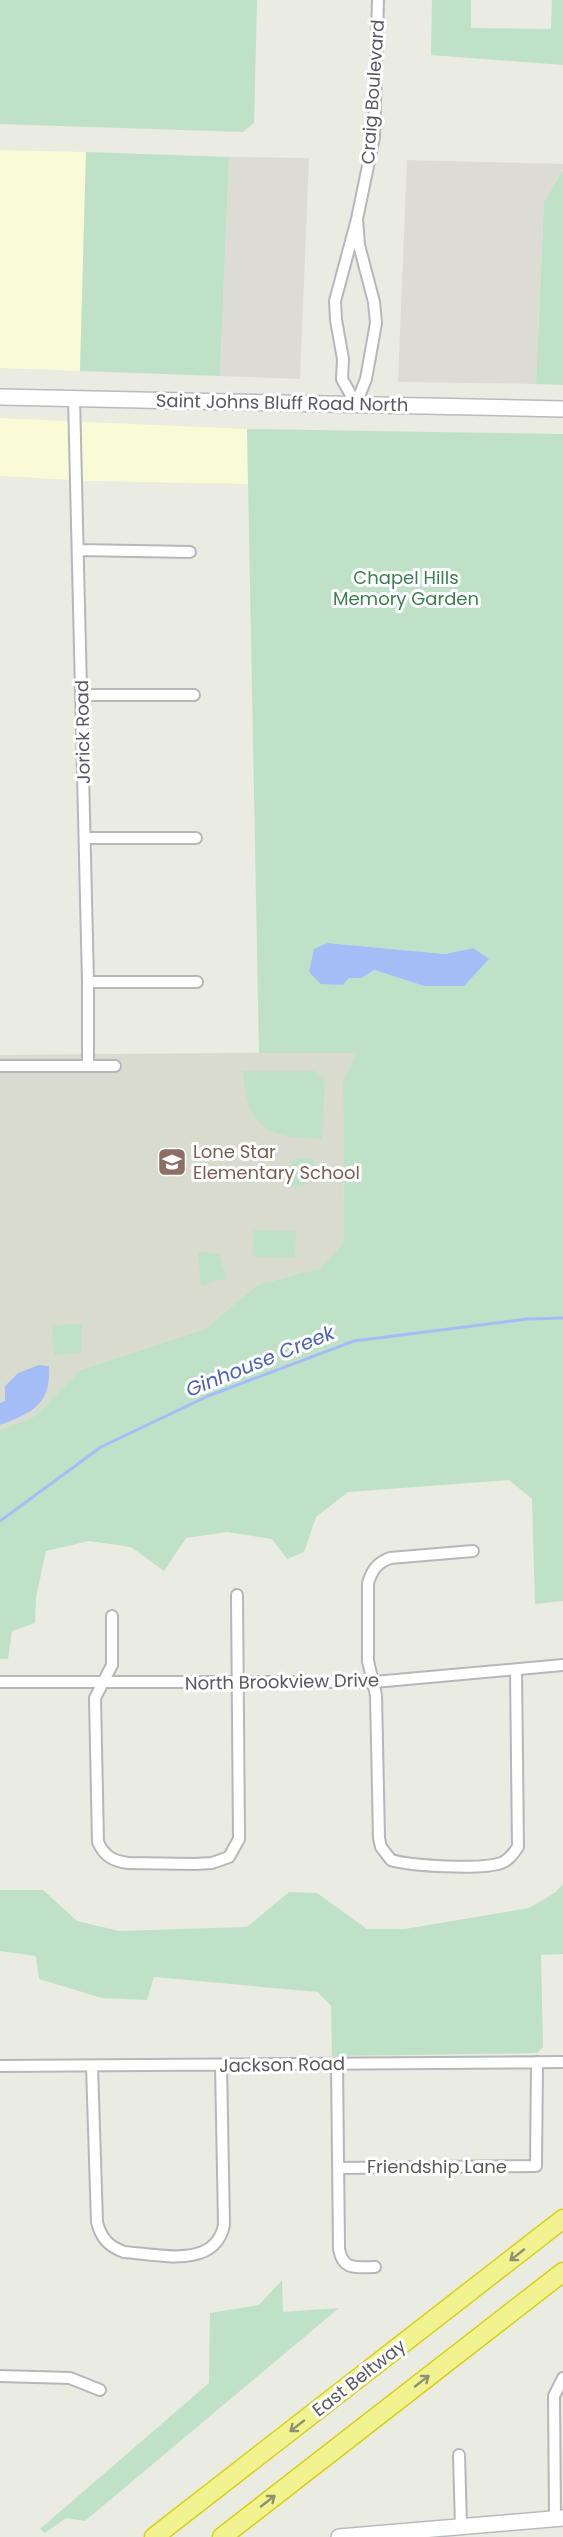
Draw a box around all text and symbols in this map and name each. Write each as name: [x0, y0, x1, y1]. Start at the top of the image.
street label: Craig Boulevard: [355, 19, 390, 165]
street label: Saint Johns Bluff Road North: [156, 388, 408, 417]
park label: Chapel Hills Memory Garden: [333, 565, 479, 611]
street label: Jorick Road: [69, 680, 96, 784]
place label: Lone Star Elementary School: [193, 1139, 360, 1185]
school or university icon: Lone Star Elementary School: [156, 1146, 188, 1178]
water label: Ginhouse Creek: [181, 1318, 340, 1404]
street label: North Brookview Drive: [185, 1667, 379, 1696]
street label: Jackson Road: [219, 2051, 345, 2078]
street label: Friendship Lane: [367, 2154, 507, 2179]
one-way arrow: [509, 2248, 525, 2261]
street label: East Beltway: [307, 2333, 411, 2422]
one-way arrow: [414, 2375, 430, 2388]
one-way arrow: [289, 2420, 305, 2433]
one-way arrow: [260, 2495, 276, 2507]

